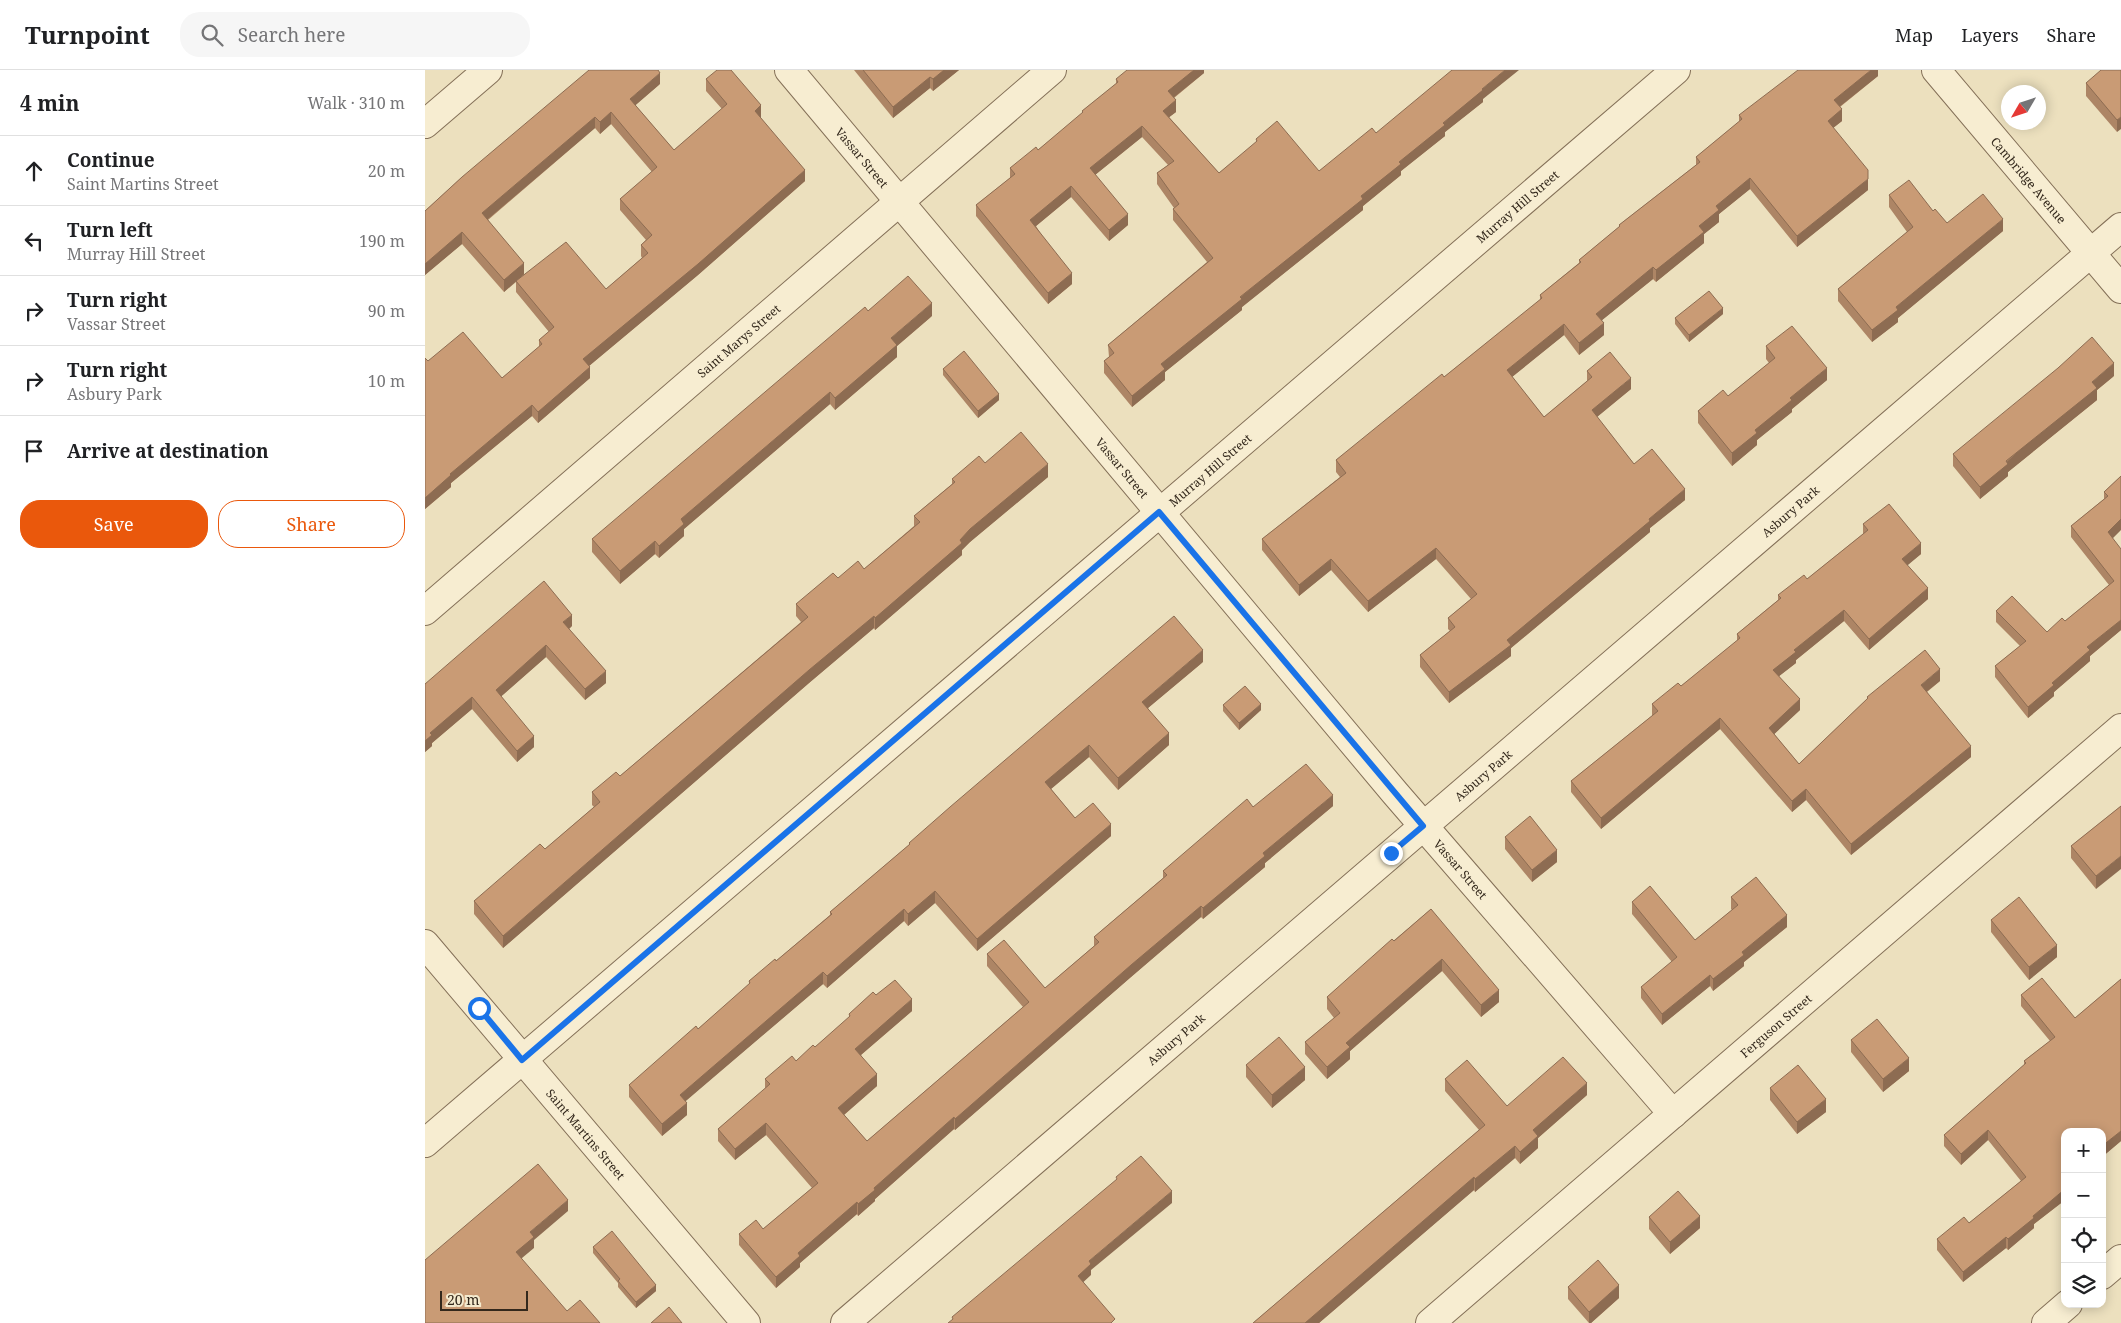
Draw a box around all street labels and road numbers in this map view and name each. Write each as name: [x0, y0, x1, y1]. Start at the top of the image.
street label: Vassar Street: [832, 124, 893, 191]
street label: Cambridge Avenue: [1987, 133, 2070, 227]
street label: Murray Hill Street: [1472, 166, 1562, 246]
street label: Saint Marys Street: [693, 300, 784, 381]
street label: Murray Hill Street: [1165, 430, 1255, 510]
street label: Vassar Street: [1092, 434, 1153, 502]
street label: Asbury Park: [1758, 481, 1823, 541]
street label: Asbury Park: [1450, 745, 1516, 805]
street label: Vassar Street: [1430, 836, 1492, 903]
street label: Ferguson Street: [1736, 990, 1815, 1061]
street label: Asbury Park: [1143, 1009, 1209, 1069]
street label: Saint Martins Street: [543, 1085, 629, 1183]

